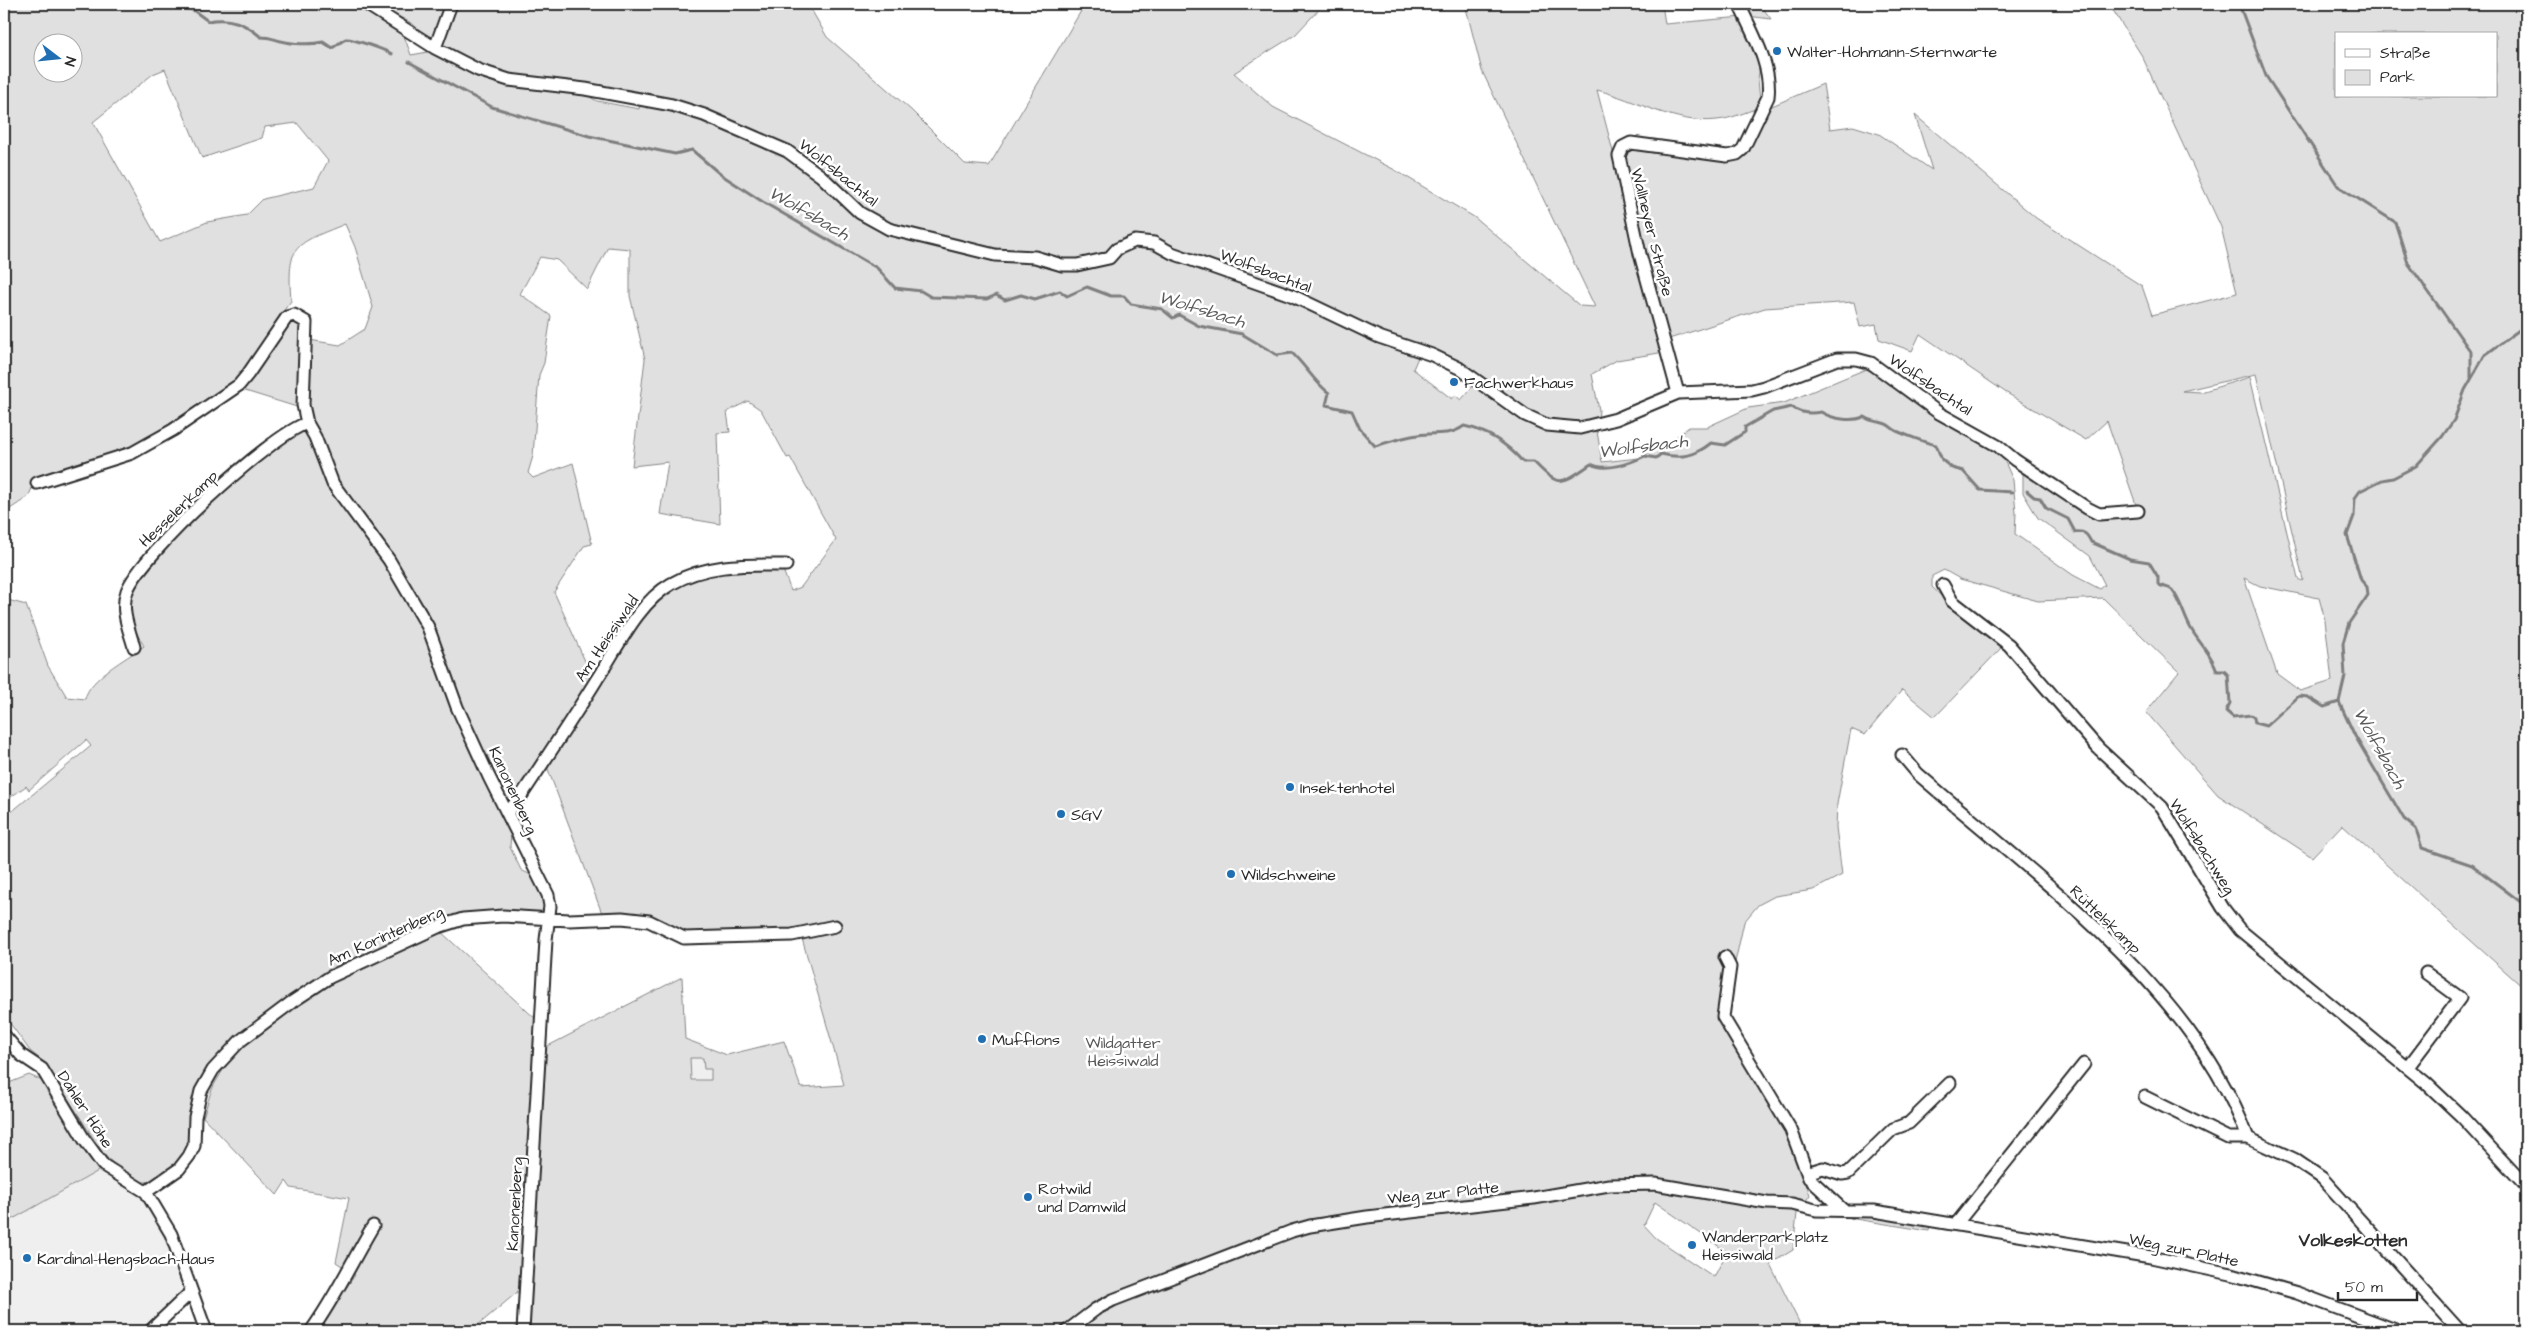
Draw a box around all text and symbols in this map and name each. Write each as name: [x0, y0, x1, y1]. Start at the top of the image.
north arrow: [32, 32, 82, 82]
legend: [2335, 32, 2498, 98]
place label: Walter-Hohmann-Sternwarte: [1787, 41, 1997, 63]
text: Straße: [2380, 43, 2430, 64]
marker: Walter-Hohmann-Sternwarte: [1771, 45, 1783, 57]
text: N: [59, 54, 80, 68]
text: Park: [2380, 67, 2415, 88]
street label: Wolfsbachtal: [794, 134, 883, 212]
street label: Wallneyer Straße: [1625, 166, 1679, 299]
water label: Wolfsbach: [764, 180, 855, 247]
street label: Wolfsbachtal: [1217, 243, 1315, 298]
water label: Wolfsbach: [1156, 284, 1249, 335]
street label: Wolfsbachtal: [1884, 349, 1977, 421]
place label: Fachwerkhaus: [1464, 372, 1574, 394]
marker: Fachwerkhaus: [1448, 376, 1460, 388]
water label: Wolfsbach: [1597, 429, 1690, 464]
street label: Hesselerkamp: [134, 465, 223, 552]
street label: Am Heissiwald: [570, 591, 644, 686]
water label: Wolfsbach: [2347, 703, 2413, 794]
street label: Kanonenberg: [482, 743, 543, 838]
place label: Insektenhotel: [1300, 777, 1395, 799]
marker: Insektenhotel: [1284, 781, 1296, 793]
street label: Wolfsbachweg: [2163, 794, 2240, 899]
place label: SGV: [1071, 804, 1102, 826]
marker: SGV: [1055, 808, 1067, 820]
place label: Wildschweine: [1241, 864, 1336, 886]
marker: Wildschweine: [1225, 868, 1237, 880]
street label: Rüttelskamp: [2065, 880, 2146, 959]
street label: Am Korintenberg: [324, 900, 447, 972]
place label: Mufflons: [992, 1029, 1060, 1051]
park label: Wildgatter Heissiwald: [1086, 1032, 1161, 1072]
marker: Mufflons: [976, 1033, 988, 1045]
street label: Dahler Höhe: [52, 1067, 119, 1153]
street label: Kanonenberg: [502, 1156, 529, 1252]
street label: Weg zur Platte: [1386, 1176, 1500, 1211]
place label: Rotwild und Damwild: [1038, 1178, 1126, 1218]
marker: Rotwild und Damwild: [1022, 1191, 1034, 1203]
place label: Wanderparkplatz Heissiwald: [1702, 1226, 1829, 1266]
street label: Weg zur Platte: [2126, 1228, 2241, 1273]
district label: Volkeskotten: [2298, 1228, 2407, 1253]
marker: Wanderparkplatz Heissiwald: [1686, 1239, 1698, 1251]
place label: Kardinal-Hengsbach-Haus: [37, 1248, 215, 1271]
marker: Kardinal-Hengsbach-Haus: [21, 1252, 33, 1264]
scale bar: [2338, 1270, 2416, 1302]
text: 50 m: [2345, 1277, 2383, 1298]

